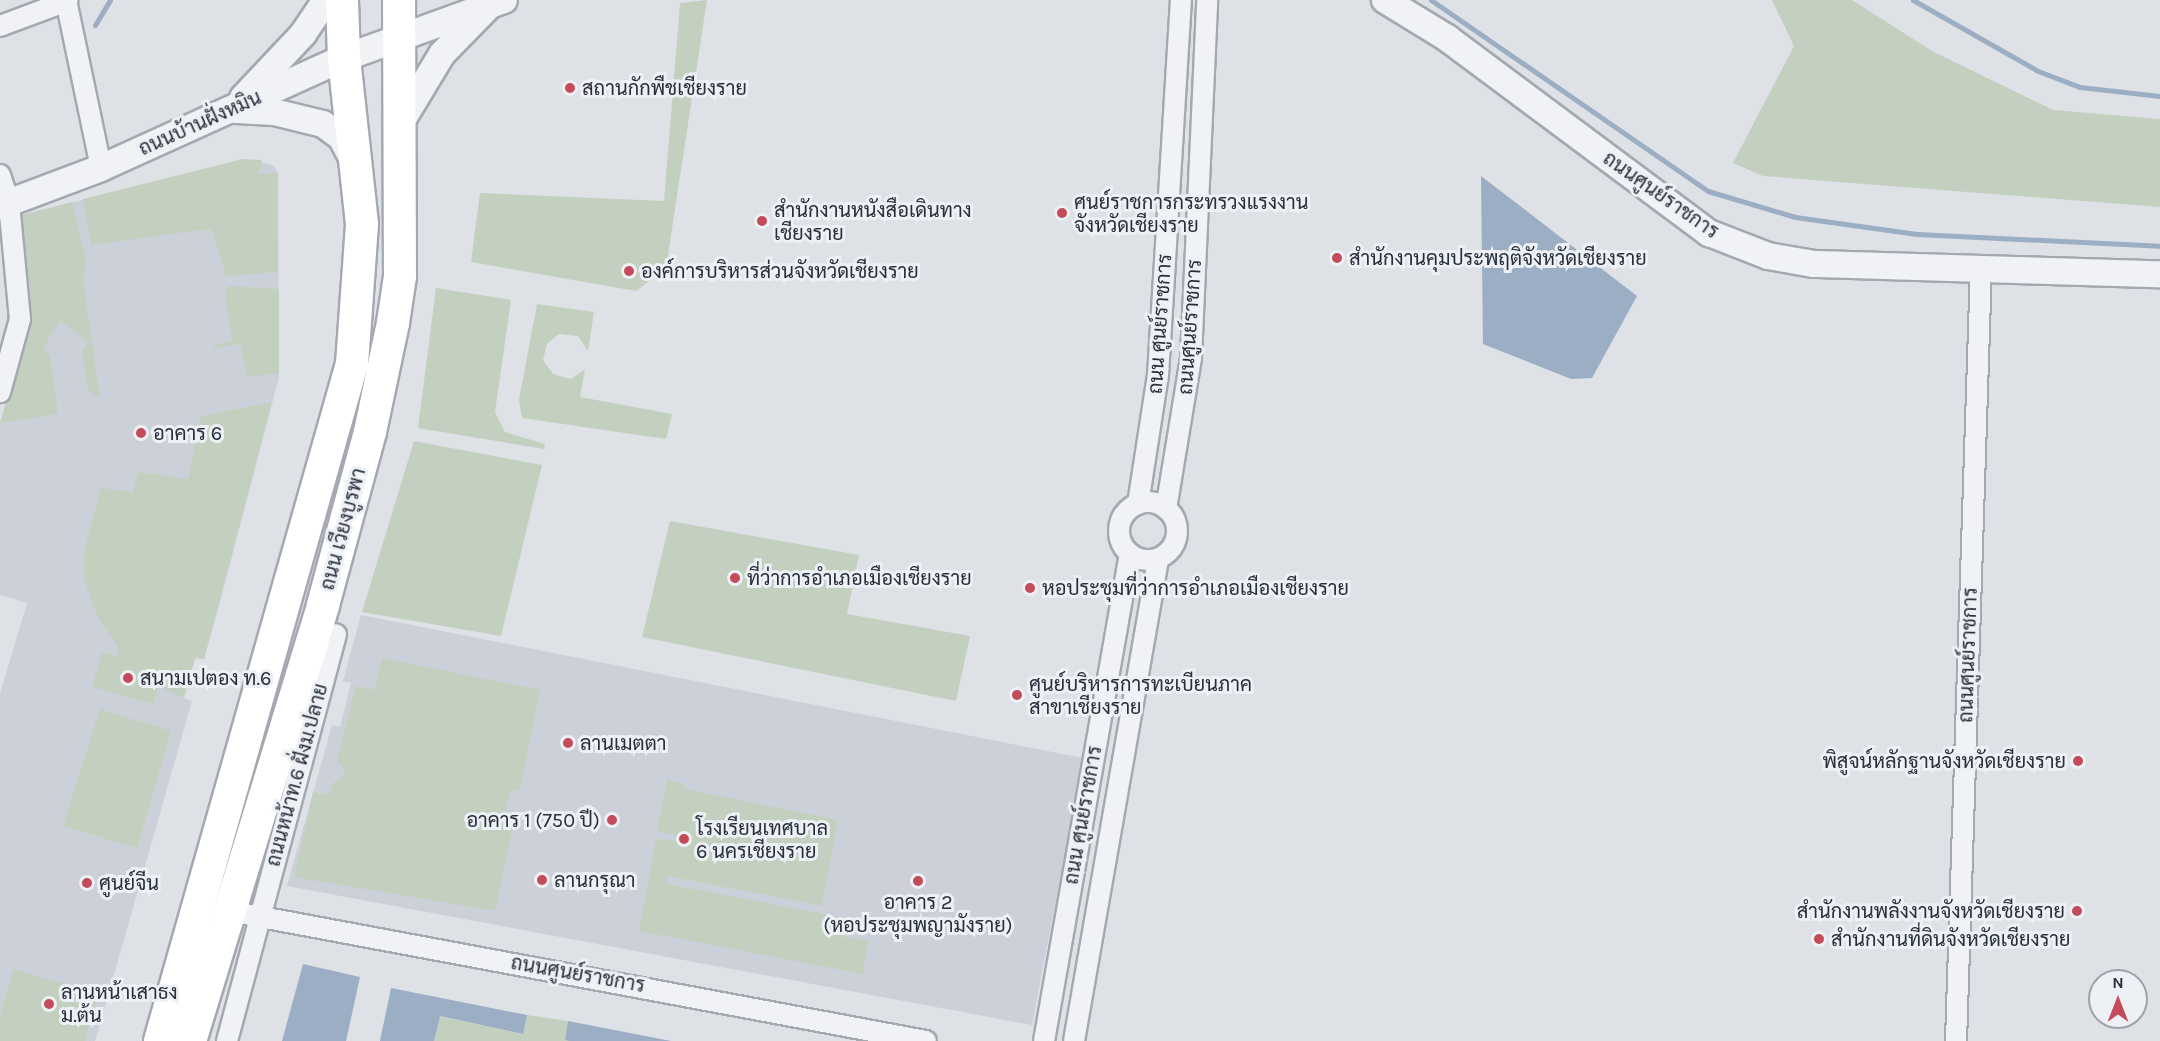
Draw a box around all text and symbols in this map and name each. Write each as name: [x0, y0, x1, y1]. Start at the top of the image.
place label: สถานกักพืชเชียงราย: [582, 76, 747, 100]
marker: สถานกักพืชเชียงราย: [563, 81, 577, 95]
street label: ถนนบ้านฝั่งหมิน: [135, 85, 265, 161]
street label: ถนนศูนย์ราชการ: [1599, 146, 1723, 244]
place label: ศูนย์ราชการกระทรวงแรงงาน จังหวัดเชียงราย: [1074, 190, 1308, 237]
place label: สำนักงานหนังสือเดินทาง เชียงราย: [774, 198, 972, 245]
marker: ศูนย์ราชการกระทรวงแรงงาน จังหวัดเชียงราย: [1055, 206, 1069, 220]
marker: สำนักงานหนังสือเดินทาง เชียงราย: [755, 214, 769, 228]
place label: สำนักงานคุมประพฤติจังหวัดเชียงราย: [1349, 246, 1647, 270]
marker: สำนักงานคุมประพฤติจังหวัดเชียงราย: [1330, 251, 1344, 265]
street label: ถนน ศูนย์ราชการ: [1143, 253, 1177, 395]
street label: ถนนศูนย์ราชการ: [1173, 258, 1207, 396]
place label: องค์การบริหารส่วนจังหวัดเชียงราย: [641, 259, 919, 283]
marker: องค์การบริหารส่วนจังหวัดเชียงราย: [622, 264, 636, 278]
place label: อาคาร 6: [153, 421, 222, 445]
marker: อาคาร 6: [134, 426, 148, 440]
street label: ถนน เวียงบูรพา: [315, 465, 371, 593]
place label: ที่ว่าการอำเภอเมืองเชียงราย: [747, 566, 972, 590]
marker: ที่ว่าการอำเภอเมืองเชียงราย: [728, 571, 742, 585]
place label: หอประชุมที่ว่าการอำเภอเมืองเชียงราย: [1042, 576, 1349, 600]
marker: หอประชุมที่ว่าการอำเภอเมืองเชียงราย: [1023, 581, 1037, 595]
street label: ถนนศูนย์ราชการ: [1954, 587, 1982, 723]
place label: สนามเปตอง ท.6: [140, 666, 271, 690]
marker: สนามเปตอง ท.6: [121, 671, 135, 685]
place label: ศูนย์บริหารการทะเบียนภาค สาขาเชียงราย: [1029, 672, 1252, 719]
street label: ถนนหน้าท.6 ฝั่งม.ปลาย: [261, 681, 333, 869]
marker: ศูนย์บริหารการทะเบียนภาค สาขาเชียงราย: [1010, 688, 1024, 702]
place label: ลานเมตตา: [580, 731, 666, 755]
marker: ลานเมตตา: [561, 736, 575, 750]
street label: ถนน ศูนย์ราชการ: [1059, 744, 1107, 886]
place label: พิสูจน์หลักฐานจังหวัดเชียงราย: [1822, 749, 2066, 773]
marker: พิสูจน์หลักฐานจังหวัดเชียงราย: [2071, 754, 2085, 768]
place label: อาคาร 1 (750 ปี): [466, 808, 600, 832]
marker: อาคาร 1 (750 ปี): [605, 813, 619, 827]
place label: โรงเรียนเทศบาล 6 นครเชียงราย: [696, 816, 828, 863]
marker: โรงเรียนเทศบาล 6 นครเชียงราย: [677, 832, 691, 846]
place label: ลานกรุณา: [554, 868, 636, 892]
place label: ศูนย์จีน: [99, 871, 159, 895]
marker: ลานกรุณา: [535, 873, 549, 887]
marker: อาคาร 2 (หอประชุมพญามังราย): [911, 874, 925, 888]
marker: ศูนย์จีน: [80, 876, 94, 890]
place label: อาคาร 2 (หอประชุมพญามังราย): [823, 891, 1013, 938]
place label: สำนักงานพลังงานจังหวัดเชียงราย: [1797, 899, 2065, 923]
marker: สำนักงานพลังงานจังหวัดเชียงราย: [2070, 904, 2084, 918]
place label: สำนักงานที่ดินจังหวัดเชียงราย: [1831, 927, 2070, 951]
marker: สำนักงานที่ดินจังหวัดเชียงราย: [1812, 932, 1826, 946]
street label: ถนนศูนย์ราชการ: [509, 950, 647, 998]
north arrow: [2088, 969, 2148, 1029]
text: N: [2112, 973, 2124, 992]
place label: ลานหน้าเสาธง ม.ต้น: [61, 981, 178, 1028]
marker: ลานหน้าเสาธง ม.ต้น: [42, 997, 56, 1011]

